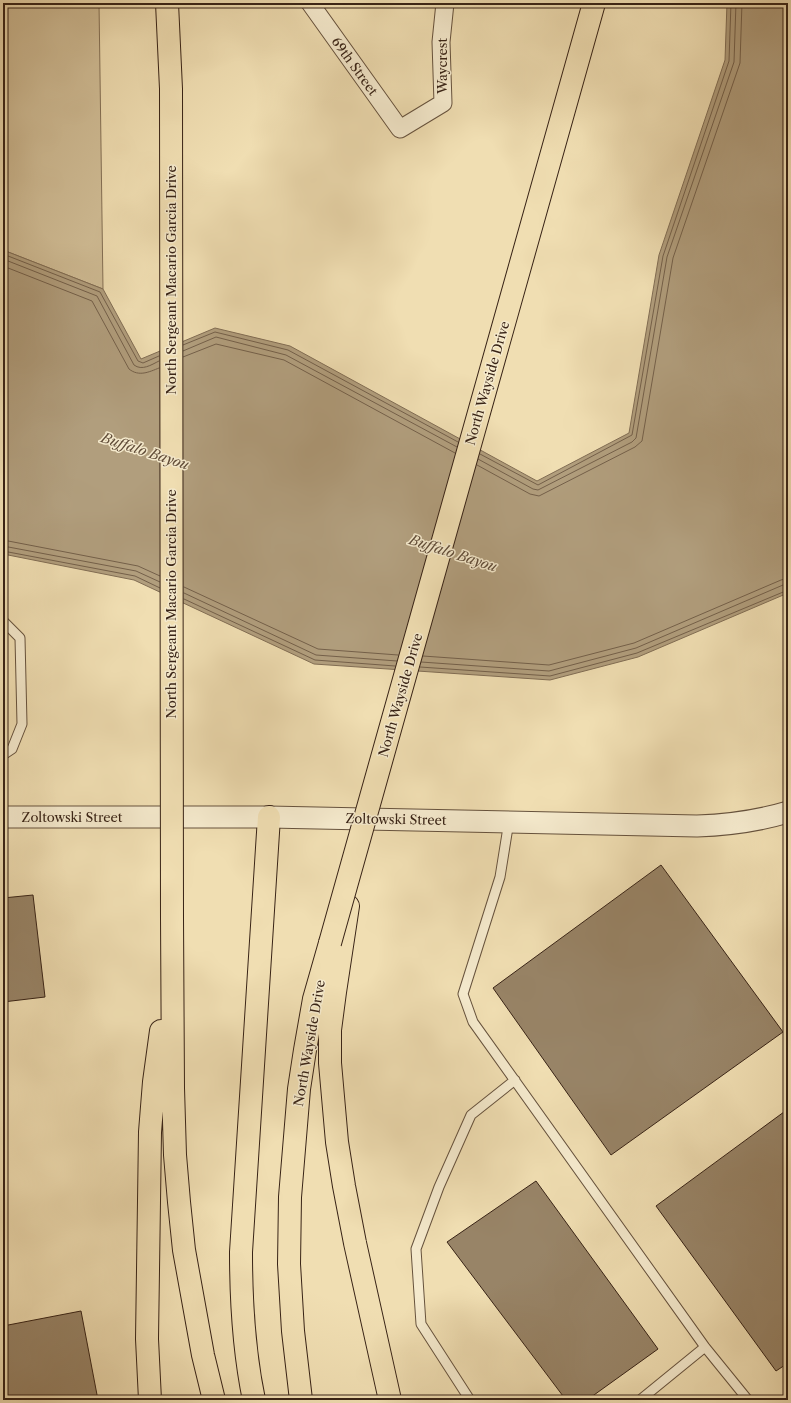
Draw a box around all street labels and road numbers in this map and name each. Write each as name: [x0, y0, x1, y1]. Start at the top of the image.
street label: 69th Street: [328, 34, 382, 99]
street label: Waycrest: [434, 38, 450, 95]
street label: North Sergeant Macario Garcia Drive: [163, 165, 179, 395]
street label: North Wayside Drive: [462, 319, 512, 447]
street label: North Sergeant Macario Garcia Drive: [163, 489, 179, 719]
street label: North Wayside Drive: [375, 631, 425, 759]
street label: Zoltowski Street: [22, 809, 123, 825]
street label: Zoltowski Street: [345, 810, 447, 828]
street label: North Wayside Drive: [290, 978, 328, 1108]

